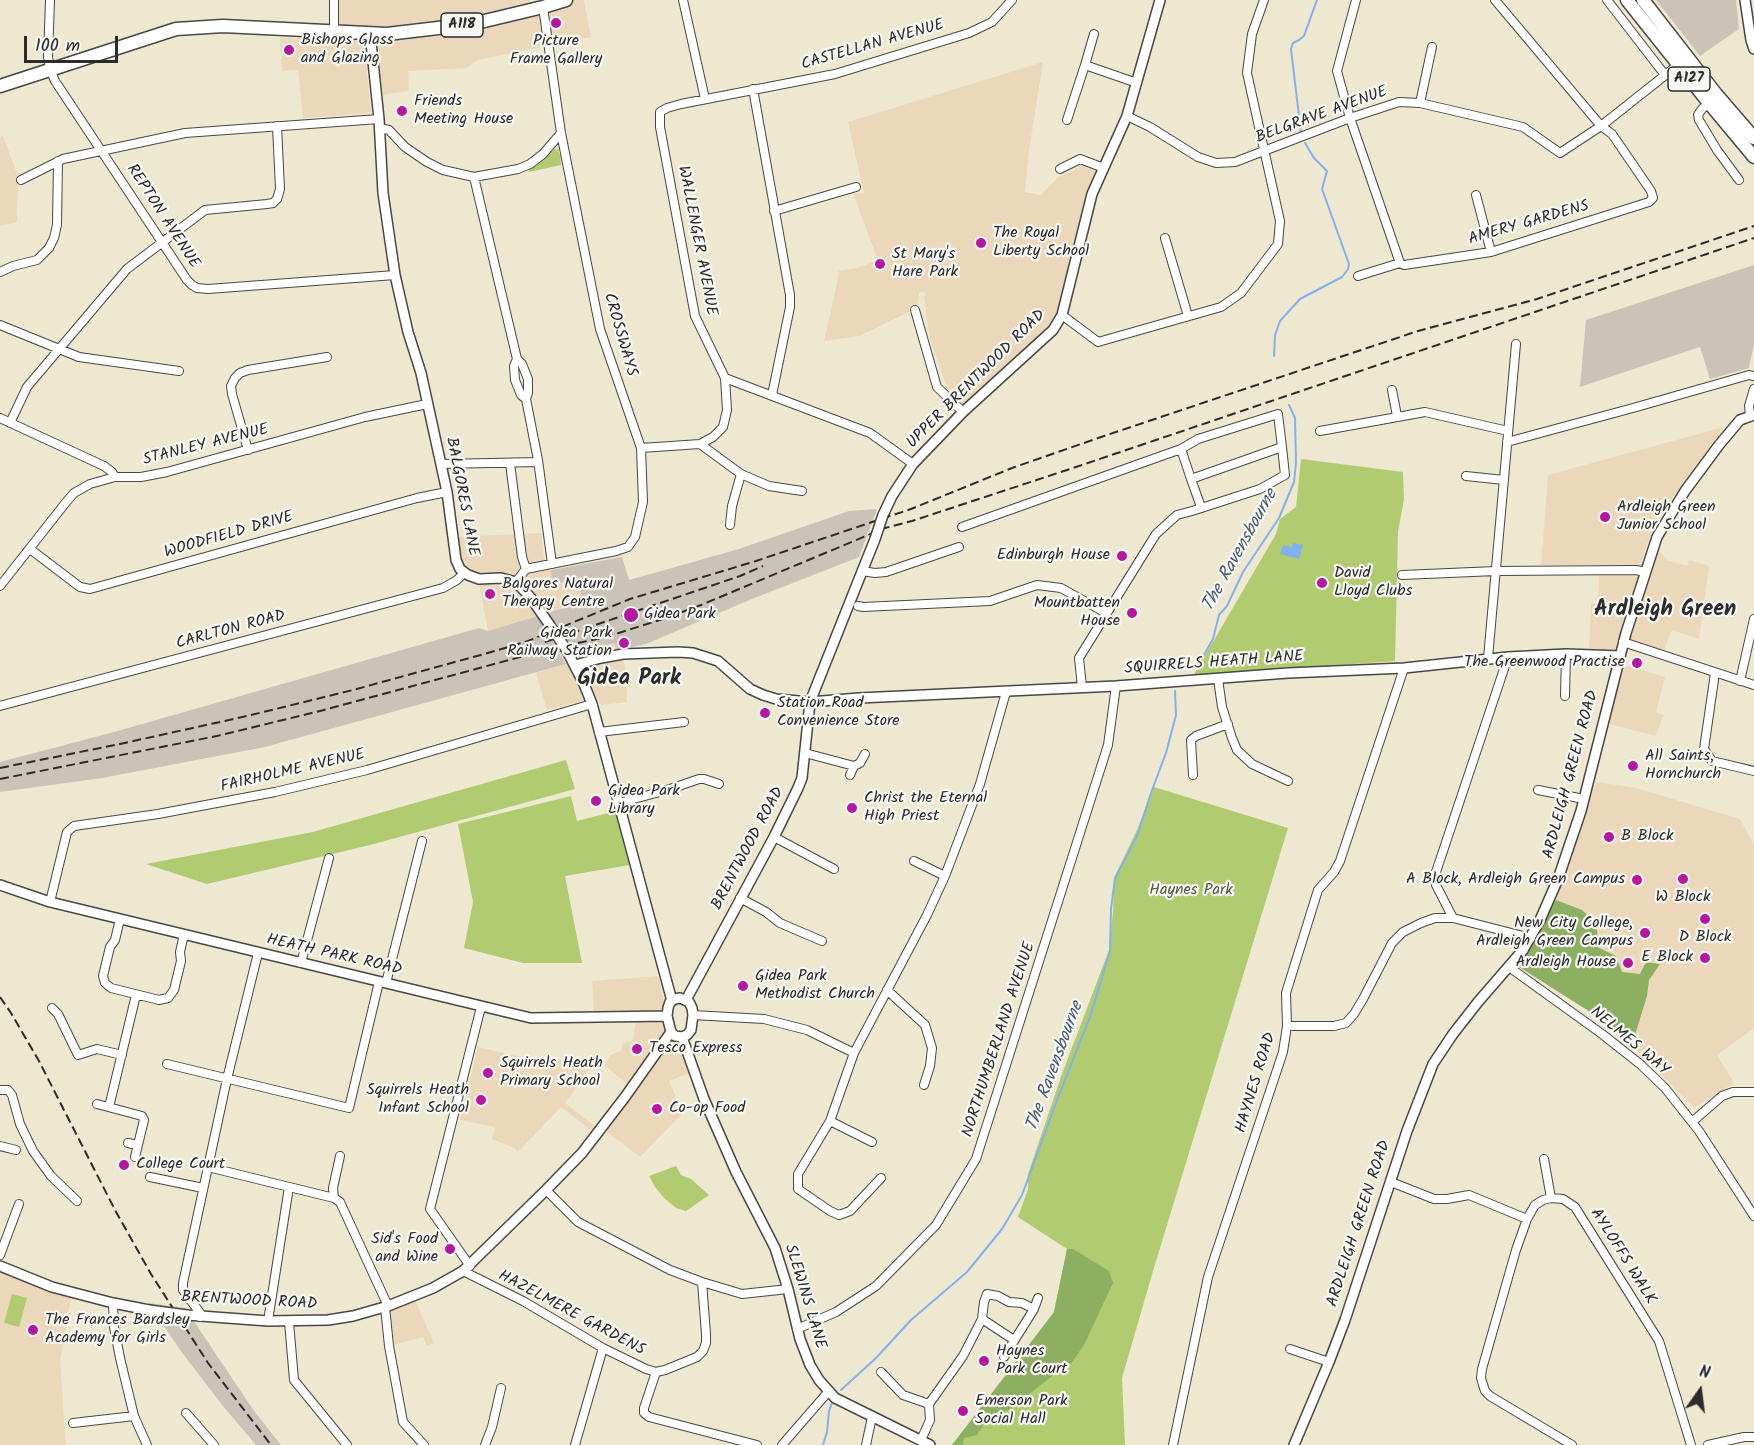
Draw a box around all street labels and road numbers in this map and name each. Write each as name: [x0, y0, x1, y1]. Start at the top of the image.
road number: A118: [441, 13, 483, 37]
street label: CASTELLAN AVENUE: [799, 16, 947, 76]
road number: A127: [1668, 67, 1710, 91]
street label: BELGRAVE AVENUE: [1254, 83, 1390, 149]
street label: REPTON AVENUE: [121, 161, 203, 273]
street label: WALLENGER AVENUE: [672, 164, 720, 318]
street label: AMERY GARDENS: [1467, 198, 1591, 250]
street label: CROSSWAYS: [598, 291, 640, 379]
street label: UPPER BRENTWOOD ROAD: [904, 307, 1050, 453]
street label: STANLEY AVENUE: [141, 421, 271, 471]
street label: BALGORES LANE: [440, 436, 482, 558]
street label: WOODFIELD DRIVE: [162, 508, 296, 564]
street label: CARLTON ROAD: [174, 607, 288, 655]
street label: SQUIRRELS HEATH LANE: [1124, 648, 1304, 680]
street label: ARDLEIGH GREEN ROAD: [1540, 689, 1604, 861]
street label: FAIRHOLME AVENUE: [219, 746, 367, 798]
street label: BRENTWOOD ROAD: [709, 784, 789, 914]
street label: HEATH PARK ROAD: [264, 931, 404, 981]
street label: NORTHUMBERLAND AVENUE: [959, 940, 1041, 1140]
street label: NELMES WAY: [1586, 1003, 1672, 1081]
street label: HAYNES ROAD: [1233, 1030, 1281, 1136]
street label: ARDLEIGH GREEN ROAD: [1324, 1138, 1396, 1310]
street label: AYLOFFS WALK: [1585, 1205, 1659, 1309]
street label: SLEWINS LANE: [779, 1242, 829, 1352]
street label: HAZELMERE GARDENS: [494, 1267, 648, 1361]
street label: BRENTWOOD ROAD: [180, 1289, 318, 1315]

